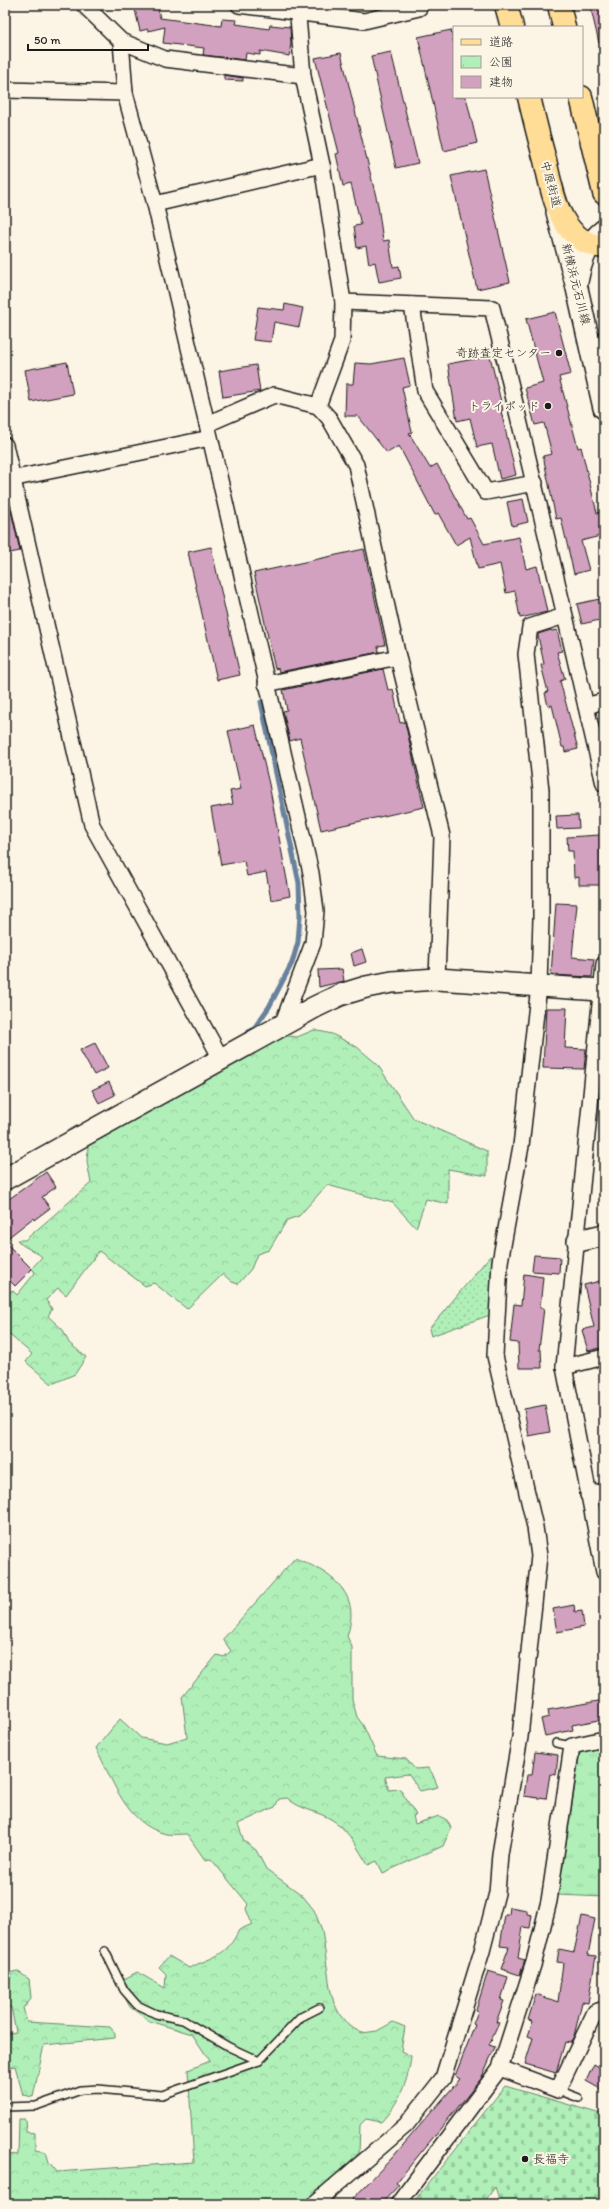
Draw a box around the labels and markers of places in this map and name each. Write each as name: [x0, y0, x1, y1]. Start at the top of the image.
place label: 奇跡査定センター: [455, 346, 551, 360]
marker: 奇跡査定センター: [554, 348, 564, 358]
place label: トライポッド: [468, 399, 540, 413]
marker: トライポッド: [543, 401, 553, 411]
place label: 長福寺: [533, 2152, 569, 2166]
marker: 長福寺: [520, 2154, 530, 2164]

